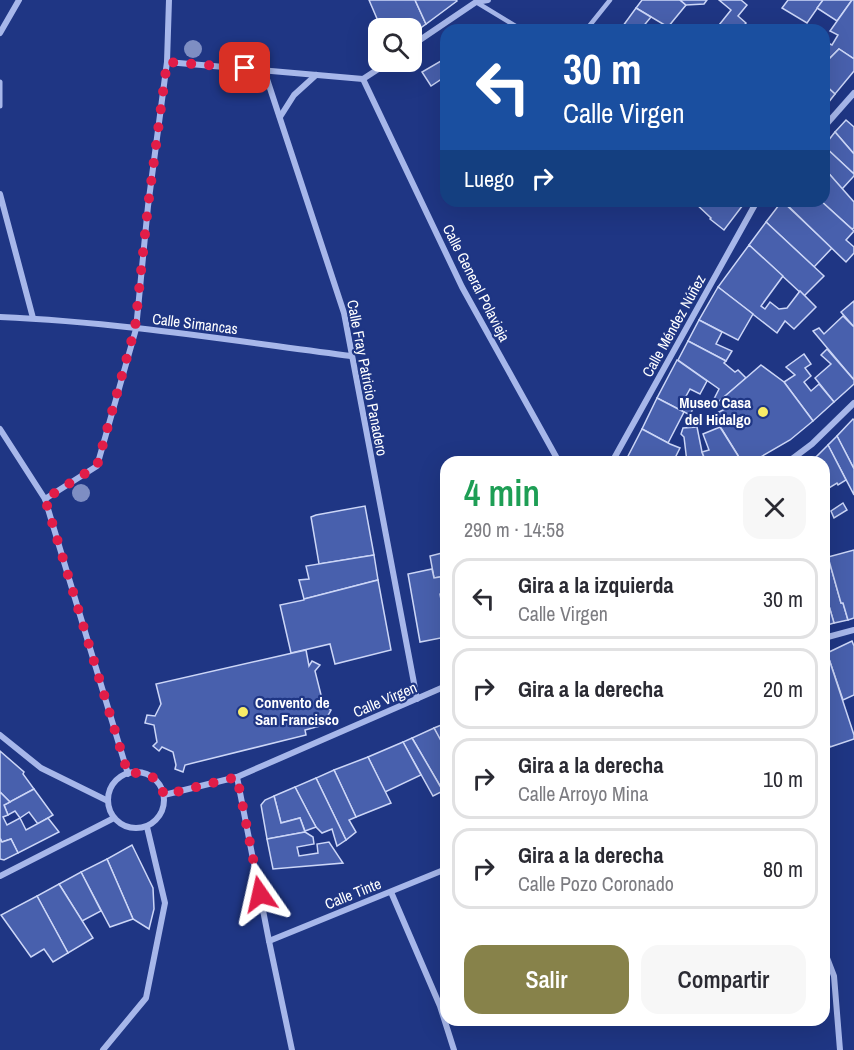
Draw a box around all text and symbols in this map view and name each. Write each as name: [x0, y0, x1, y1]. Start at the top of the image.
map controls: [368, 18, 422, 72]
button: search: [368, 18, 422, 72]
text: 30 m: [563, 41, 642, 97]
pin: [219, 42, 270, 93]
icon: left: [464, 48, 542, 126]
icon: arrive: [228, 51, 261, 84]
text: Calle Virgen: [563, 95, 684, 131]
icon: right: [526, 162, 559, 195]
text: Luego: [464, 164, 514, 194]
street label: Calle General Polavieja: [438, 220, 515, 345]
street label: Calle Méndez Núñez: [637, 271, 710, 381]
street label: Calle Fray Patricio Panadero: [342, 298, 393, 458]
street label: Calle Simancas: [151, 308, 239, 339]
place label: Museo Casa del Hidalgo: [679, 392, 751, 430]
marker: Museo Casa del Hidalgo: [756, 405, 770, 419]
text: 4 min: [464, 469, 540, 517]
button: close: [743, 476, 806, 539]
text: 290 m · 14:58: [464, 516, 564, 543]
text: Gira a la izquierda: [518, 570, 673, 600]
icon: left: [467, 582, 500, 615]
text: 30 m: [763, 584, 803, 614]
text: Calle Virgen: [518, 600, 608, 627]
icon: right: [467, 672, 500, 705]
text: Gira a la derecha: [518, 674, 663, 704]
text: 20 m: [763, 674, 803, 704]
street label: Calle Virgen: [350, 677, 420, 722]
place label: Convento de San Francisco: [255, 692, 339, 730]
marker: Convento de San Francisco: [236, 705, 250, 719]
text: Gira a la derecha: [518, 750, 663, 780]
icon: right: [467, 762, 500, 795]
text: 10 m: [763, 764, 803, 794]
text: Calle Arroyo Mina: [518, 780, 648, 807]
text: Gira a la derecha: [518, 840, 663, 870]
icon: right: [467, 852, 500, 885]
text: 80 m: [763, 854, 803, 884]
position arrow: [228, 862, 292, 926]
text: Calle Pozo Coronado: [518, 870, 674, 897]
street label: Calle Tinte: [322, 873, 384, 914]
button: Salir: [464, 945, 629, 1014]
button: Compartir: [641, 945, 806, 1014]

